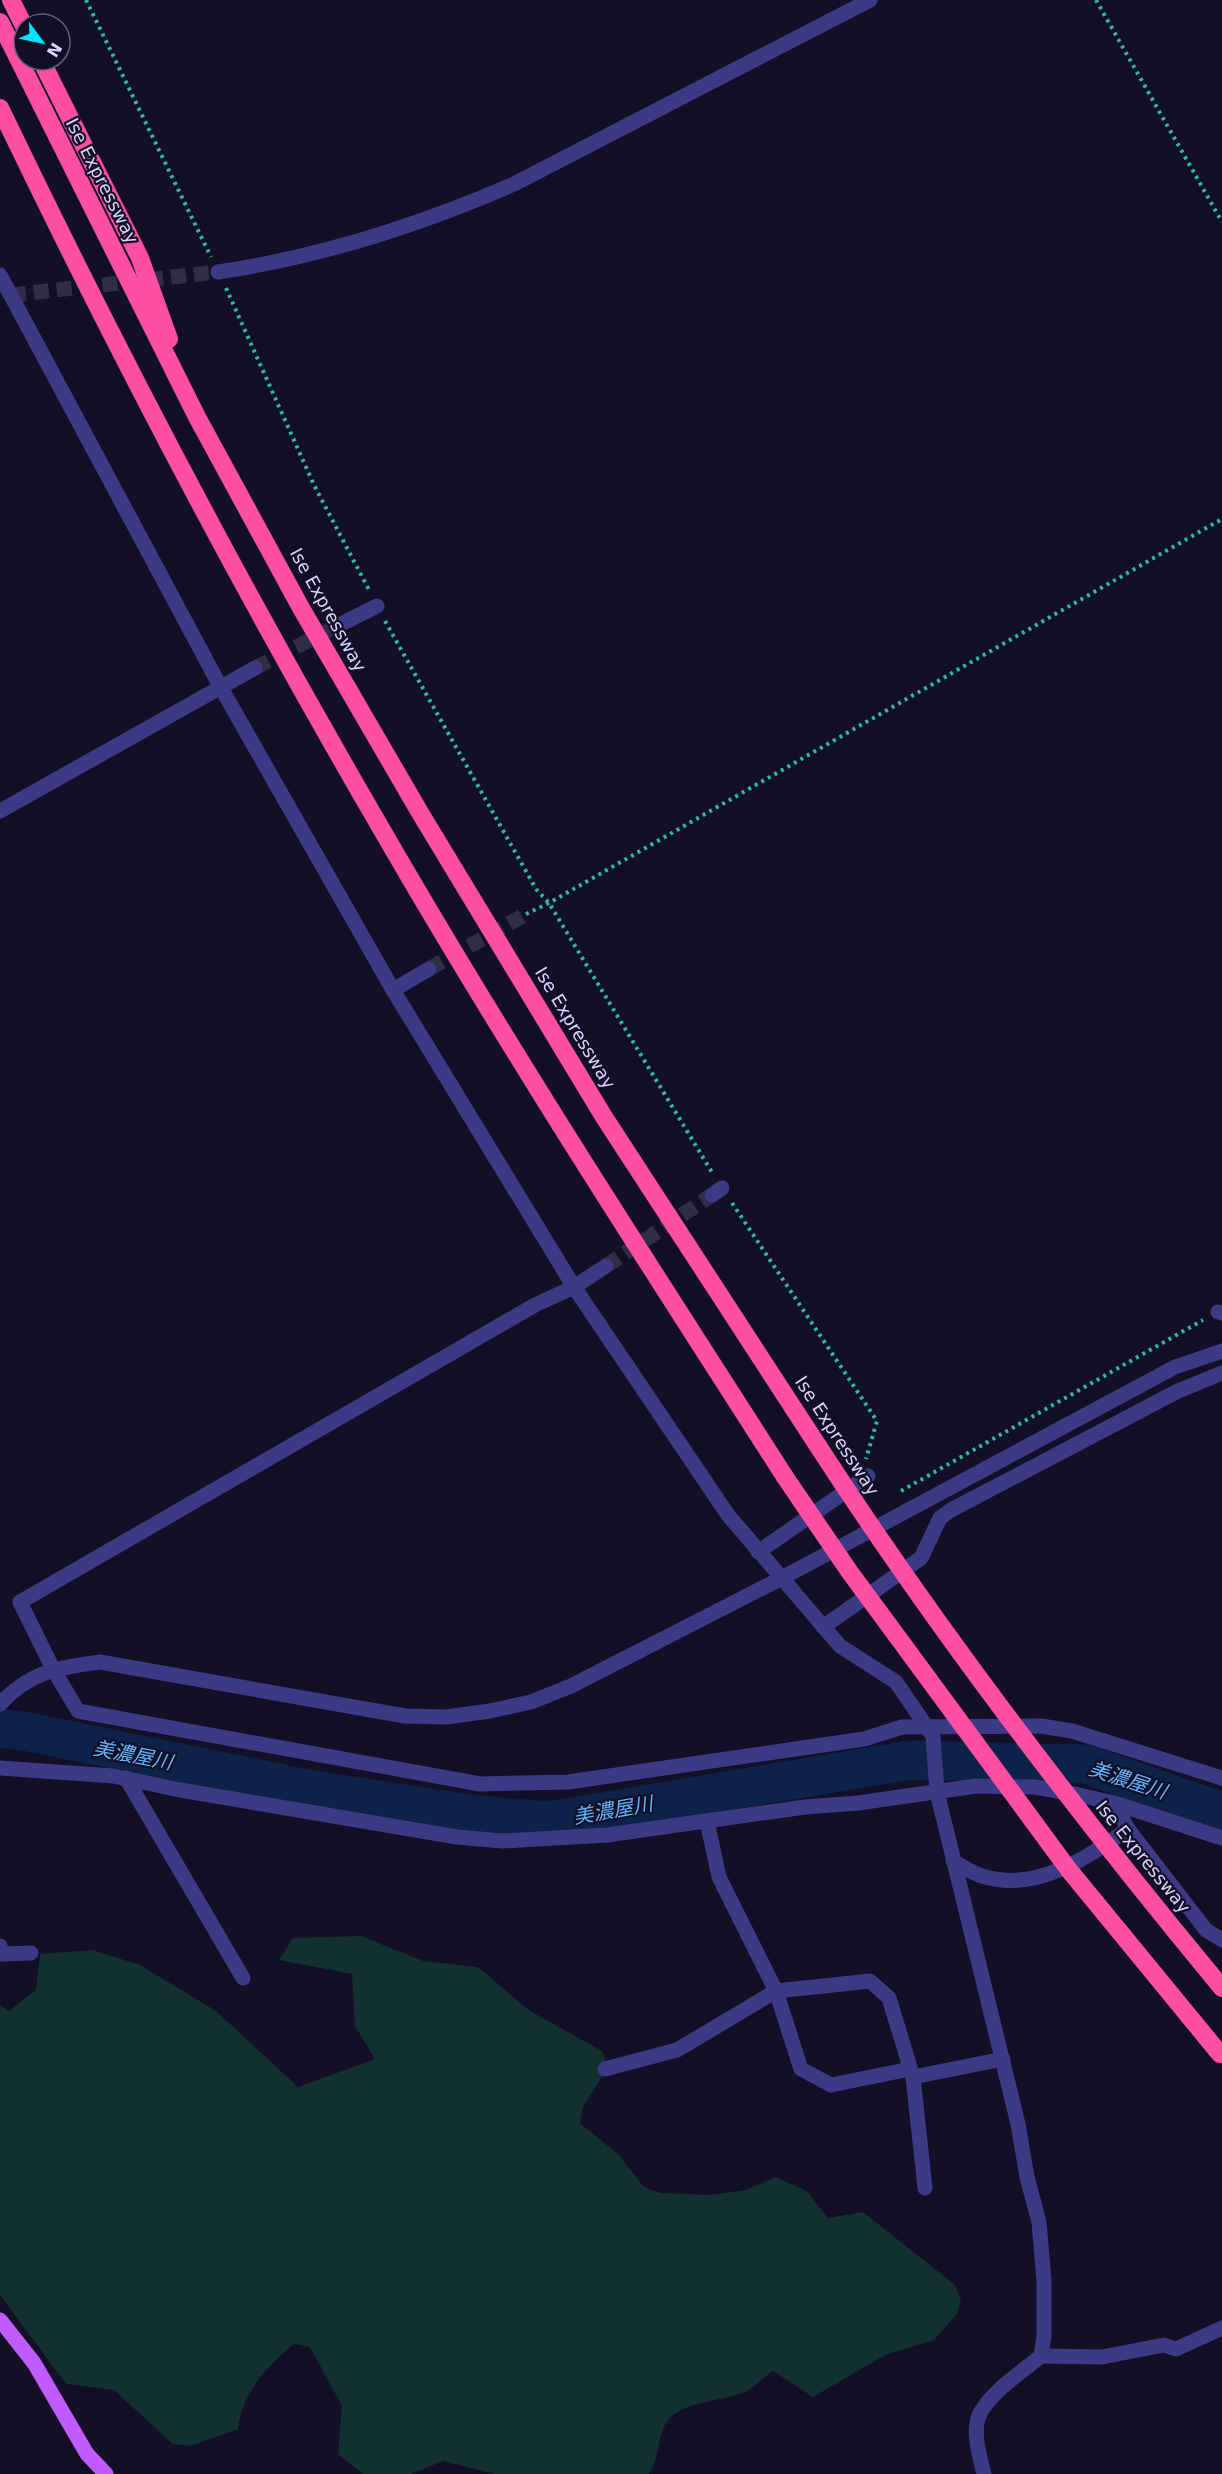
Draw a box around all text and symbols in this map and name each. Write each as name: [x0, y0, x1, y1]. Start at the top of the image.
north arrow: [12, 12, 72, 72]
text: N: [43, 39, 66, 61]
street label: Ise Expressway: [62, 114, 143, 247]
street label: Ise Expressway: [286, 544, 371, 676]
street label: Ise Expressway: [531, 963, 620, 1093]
street label: Ise Expressway: [791, 1372, 884, 1500]
water label: 美濃屋川: [91, 1736, 177, 1775]
water label: 美濃屋川: [1086, 1756, 1172, 1804]
water label: 美濃屋川: [572, 1791, 656, 1829]
street label: Ise Expressway: [1092, 1796, 1195, 1917]

